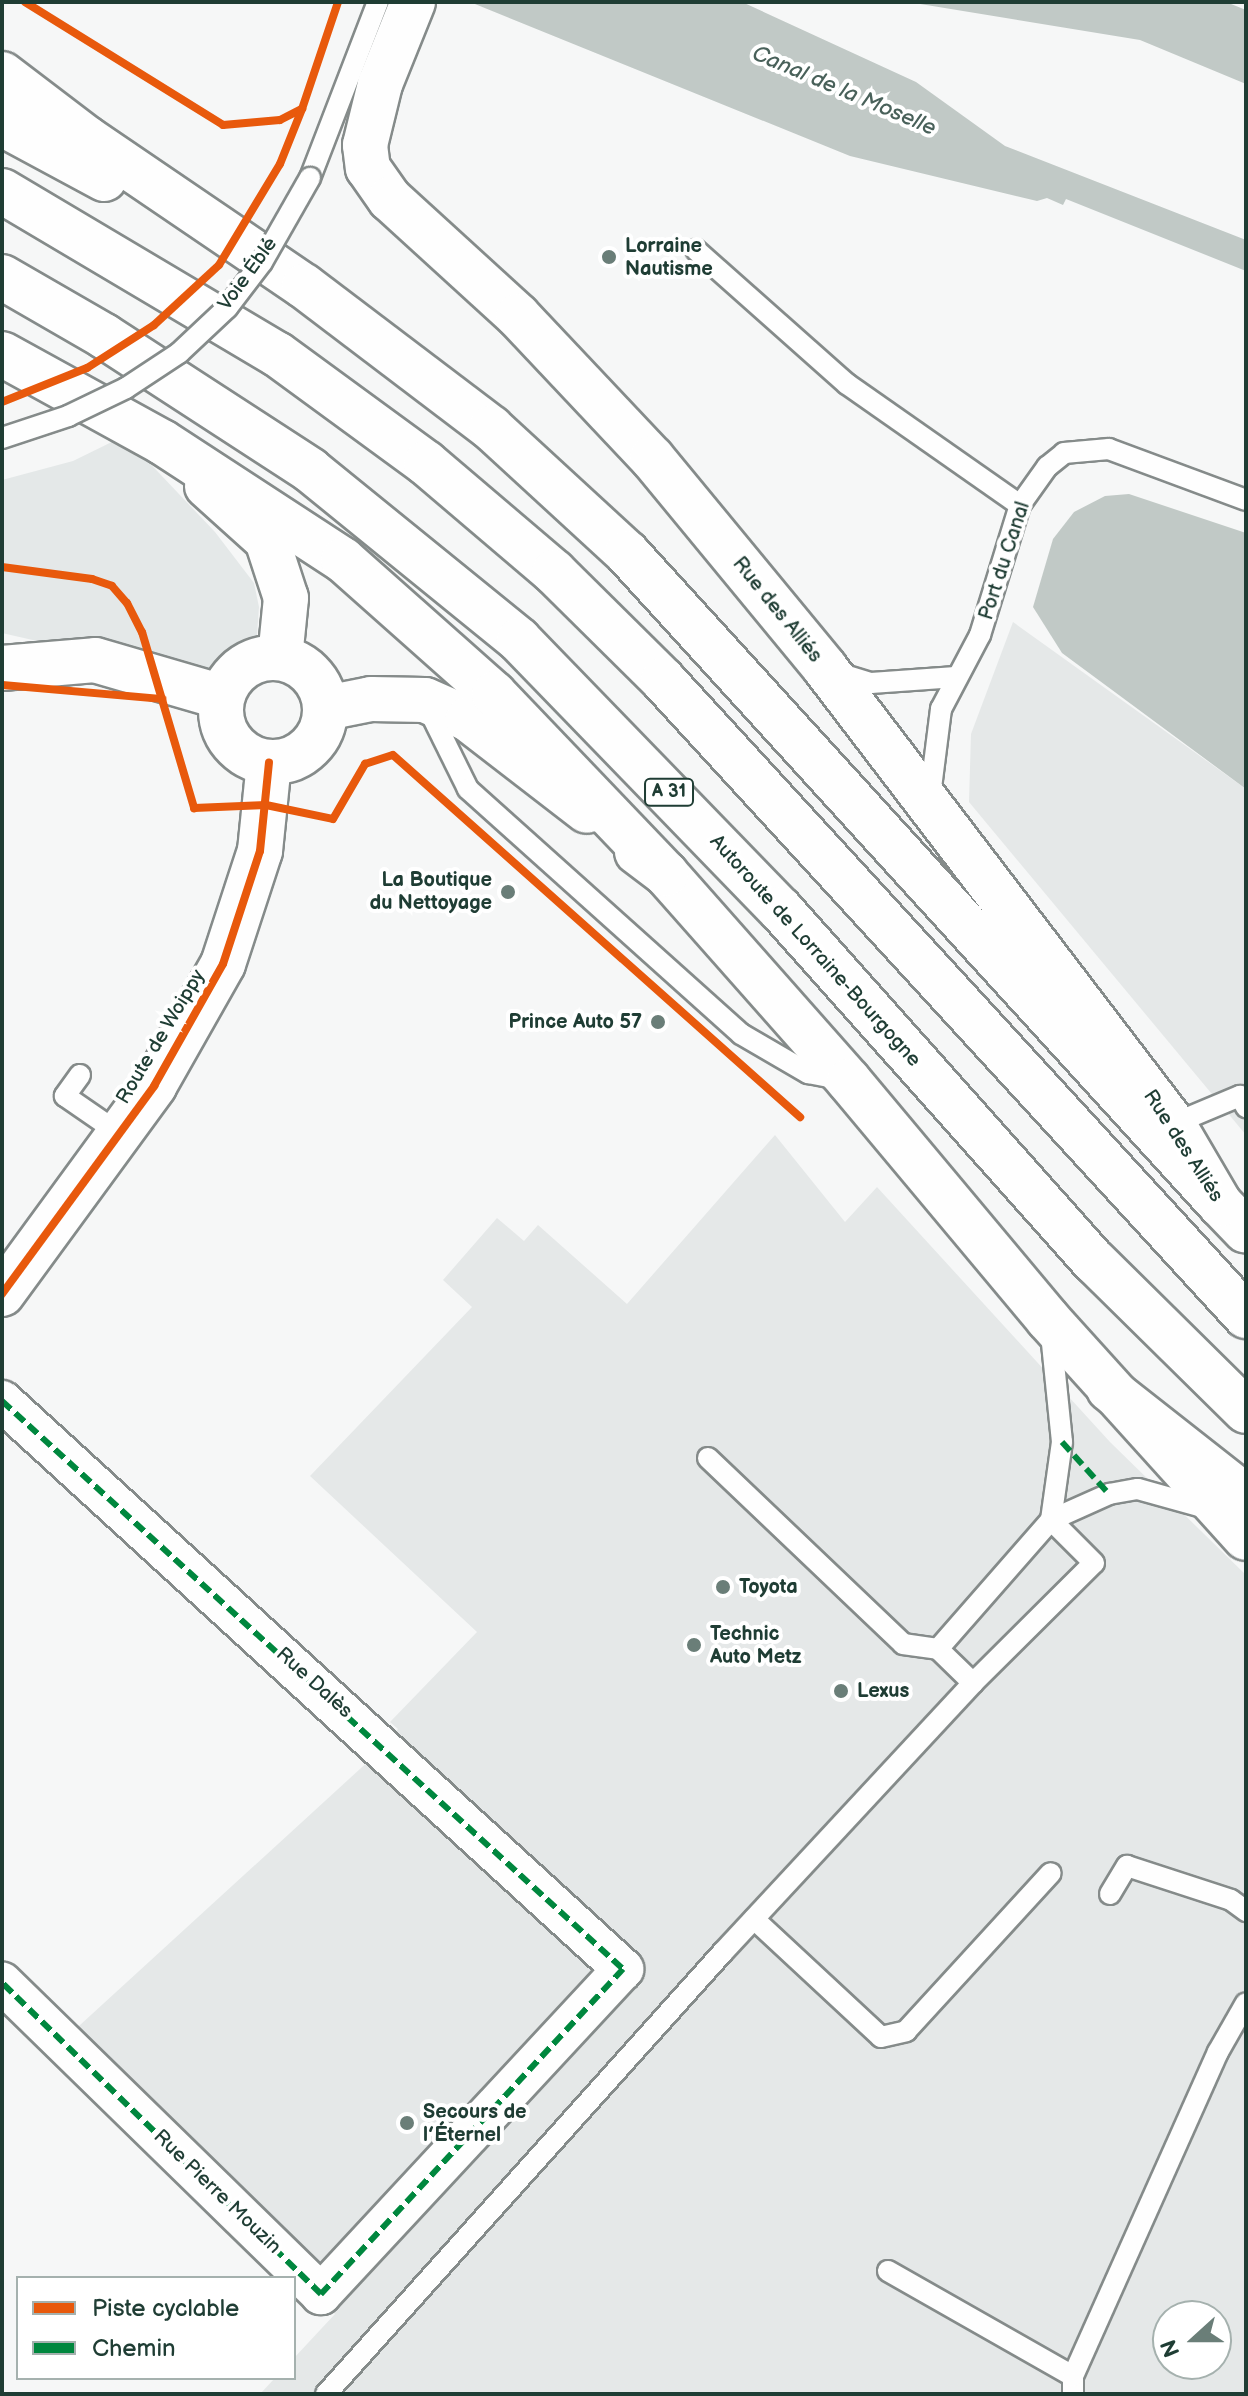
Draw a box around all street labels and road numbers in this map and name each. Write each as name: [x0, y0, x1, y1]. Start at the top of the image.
street label: Voie Éblé: [213, 233, 283, 315]
street label: Port du Canal: [975, 499, 1035, 623]
street label: Rue des Alliés: [727, 552, 827, 668]
road number: A 31: [643, 778, 695, 806]
street label: Autoroute de Lorraine-Bourgogne: [704, 830, 926, 1072]
street label: Route de Woippy: [111, 965, 211, 1109]
street label: Rue des Alliés: [1138, 1085, 1228, 1207]
street label: Rue Dalès: [271, 1642, 357, 1724]
street label: Rue Pierre Mouzin: [148, 2125, 286, 2259]

